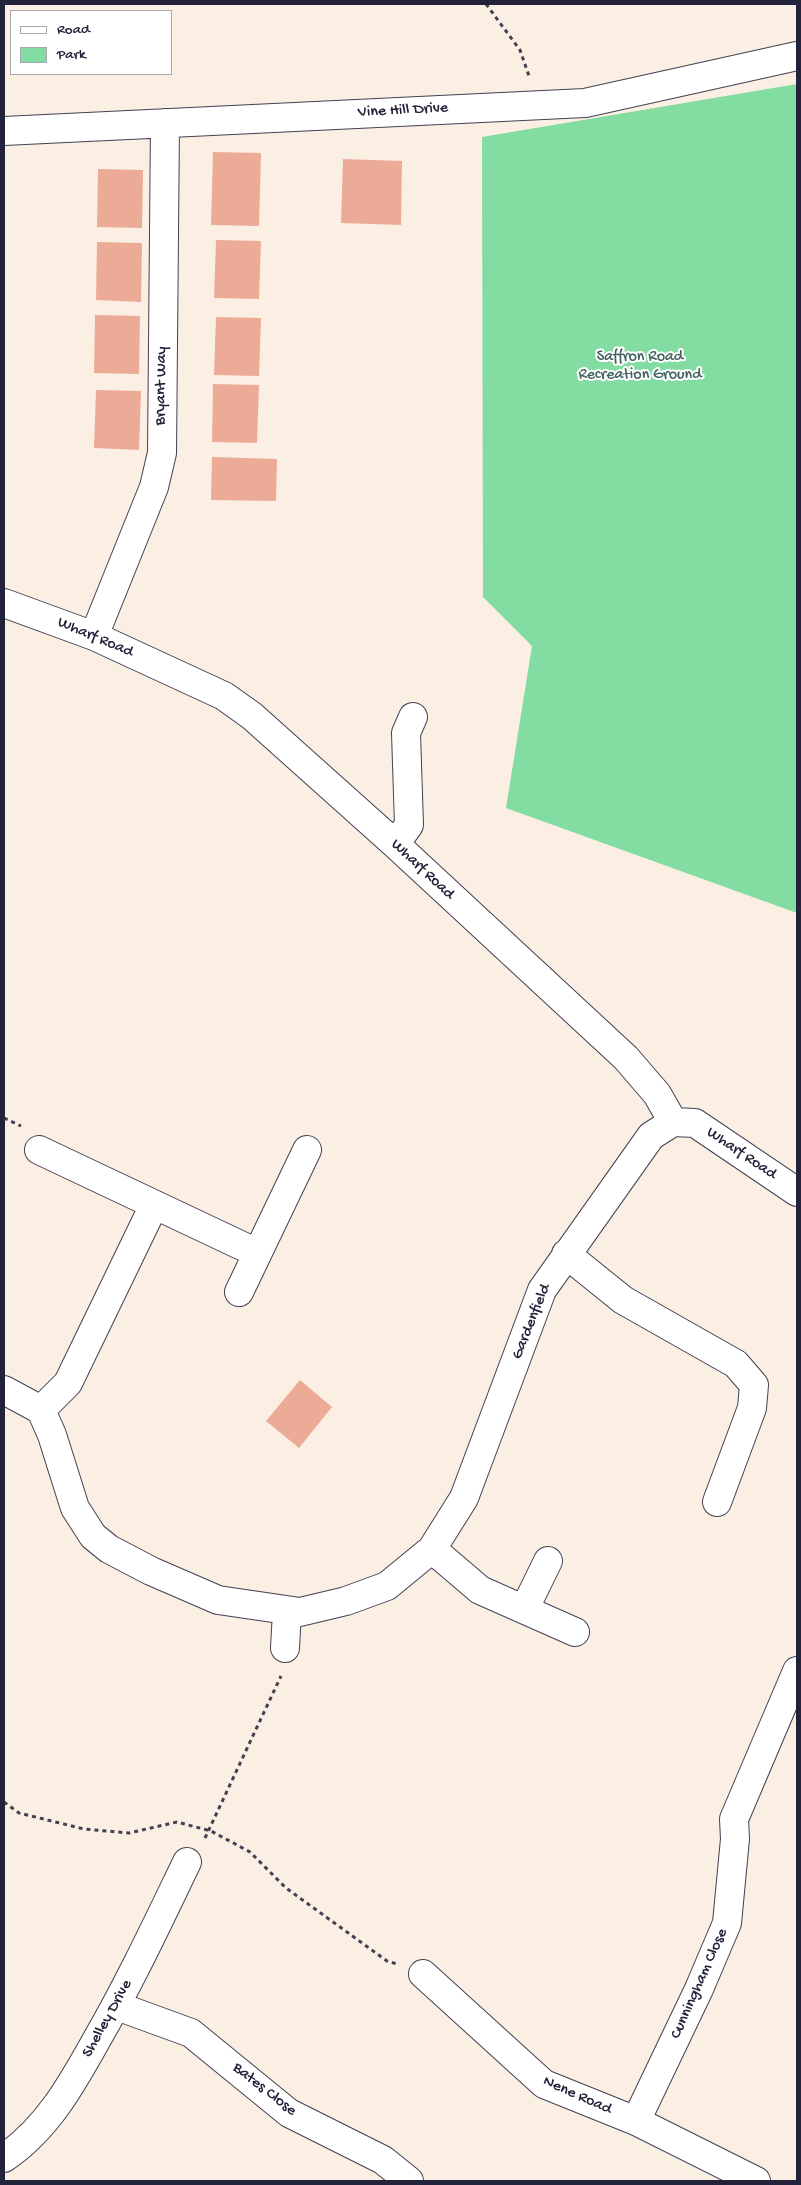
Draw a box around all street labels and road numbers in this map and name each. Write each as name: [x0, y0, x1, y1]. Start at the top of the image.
street label: Vine Hill Drive: [357, 99, 449, 123]
street label: Bryant Way: [152, 346, 172, 426]
street label: Wharf Road: [54, 613, 136, 663]
street label: Wharf Road: [386, 836, 458, 904]
street label: Wharf Road: [702, 1124, 780, 1184]
street label: Gardenfield: [508, 1282, 556, 1362]
street label: Cunningham Close: [667, 1926, 733, 2042]
street label: Shelley Drive: [79, 1977, 137, 2061]
street label: Bates Close: [228, 2059, 300, 2121]
street label: Nene Road: [540, 2072, 614, 2120]

